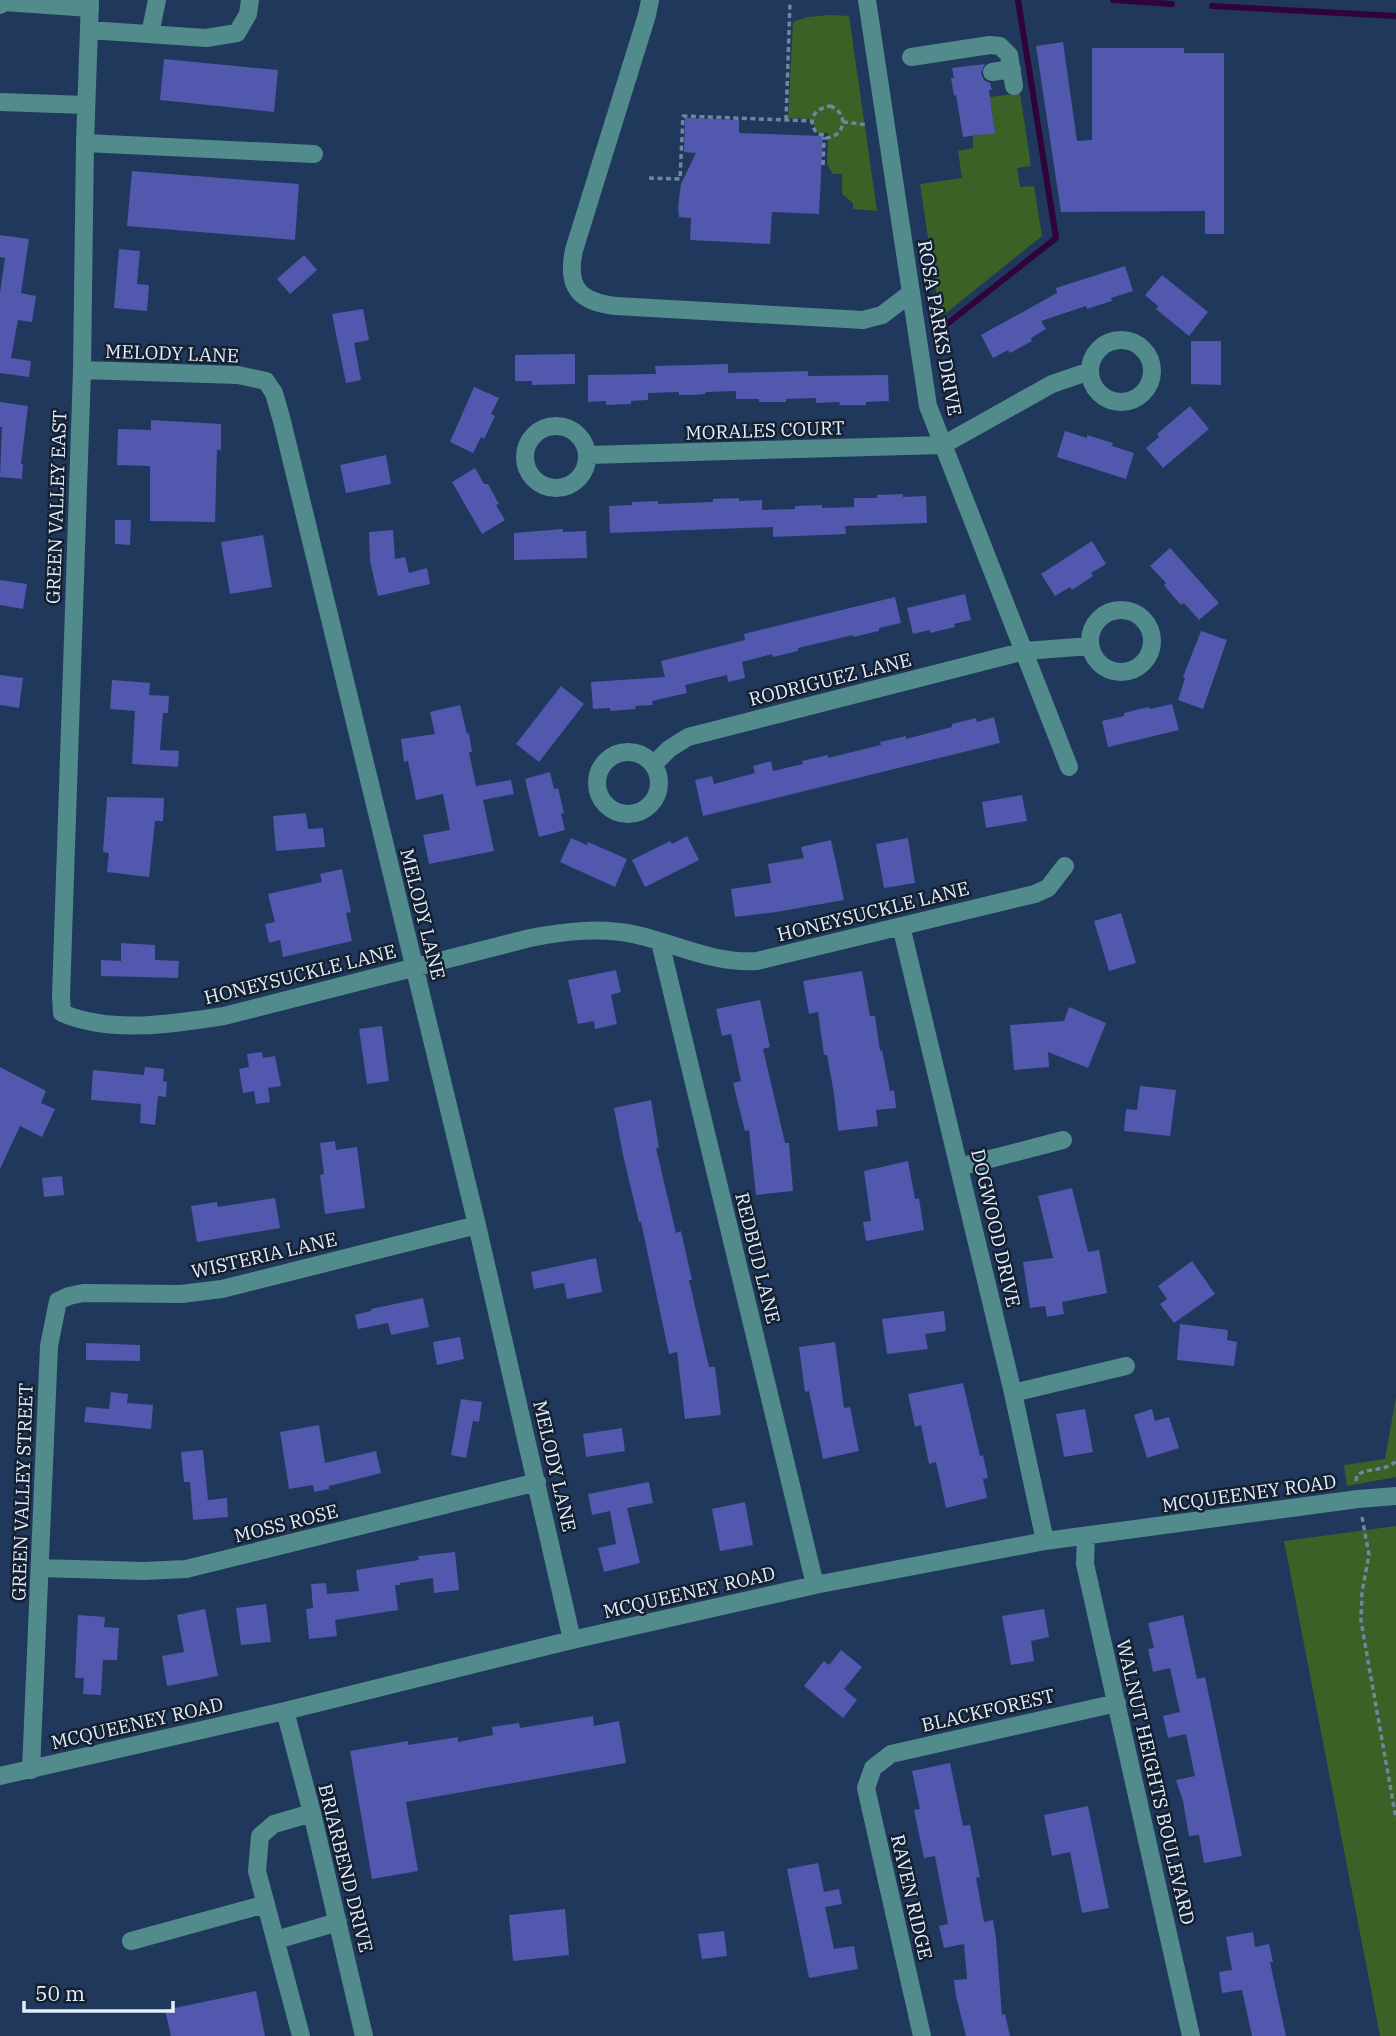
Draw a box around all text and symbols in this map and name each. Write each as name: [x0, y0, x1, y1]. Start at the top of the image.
street label: ROSA PARKS DRIVE: [913, 238, 967, 418]
street label: MELODY LANE: [105, 339, 239, 367]
street label: GREEN VALLEY EAST: [41, 410, 71, 604]
street label: MORALES COURT: [685, 415, 845, 445]
street label: RODRIGUEZ LANE: [746, 647, 914, 711]
street label: MELODY LANE: [395, 846, 451, 982]
street label: HONEYSUCKLE LANE: [775, 876, 971, 946]
street label: HONEYSUCKLE LANE: [202, 939, 398, 1009]
street label: DOGWOOD DRIVE: [966, 1147, 1026, 1309]
street label: REDBUD LANE: [730, 1190, 786, 1326]
street label: WISTERIA LANE: [189, 1227, 339, 1283]
street label: GREEN VALLEY STREET: [6, 1382, 38, 1602]
street label: MELODY LANE: [528, 1398, 582, 1534]
street label: MCQUEENEY ROAD: [1160, 1469, 1338, 1517]
street label: MOSS ROSE: [231, 1498, 341, 1548]
street label: MCQUEENEY ROAD: [601, 1561, 777, 1623]
street label: WALNUT HEIGHTS BOULEVARD: [1111, 1637, 1201, 1927]
street label: BLACKFOREST: [919, 1683, 1057, 1737]
street label: MCQUEENEY ROAD: [49, 1692, 225, 1754]
street label: BRIARBEND DRIVE: [313, 1781, 379, 1955]
street label: RAVEN RIDGE: [886, 1832, 938, 1962]
scale bar: [24, 1969, 173, 2013]
text: 50 m: [35, 1979, 85, 2007]

